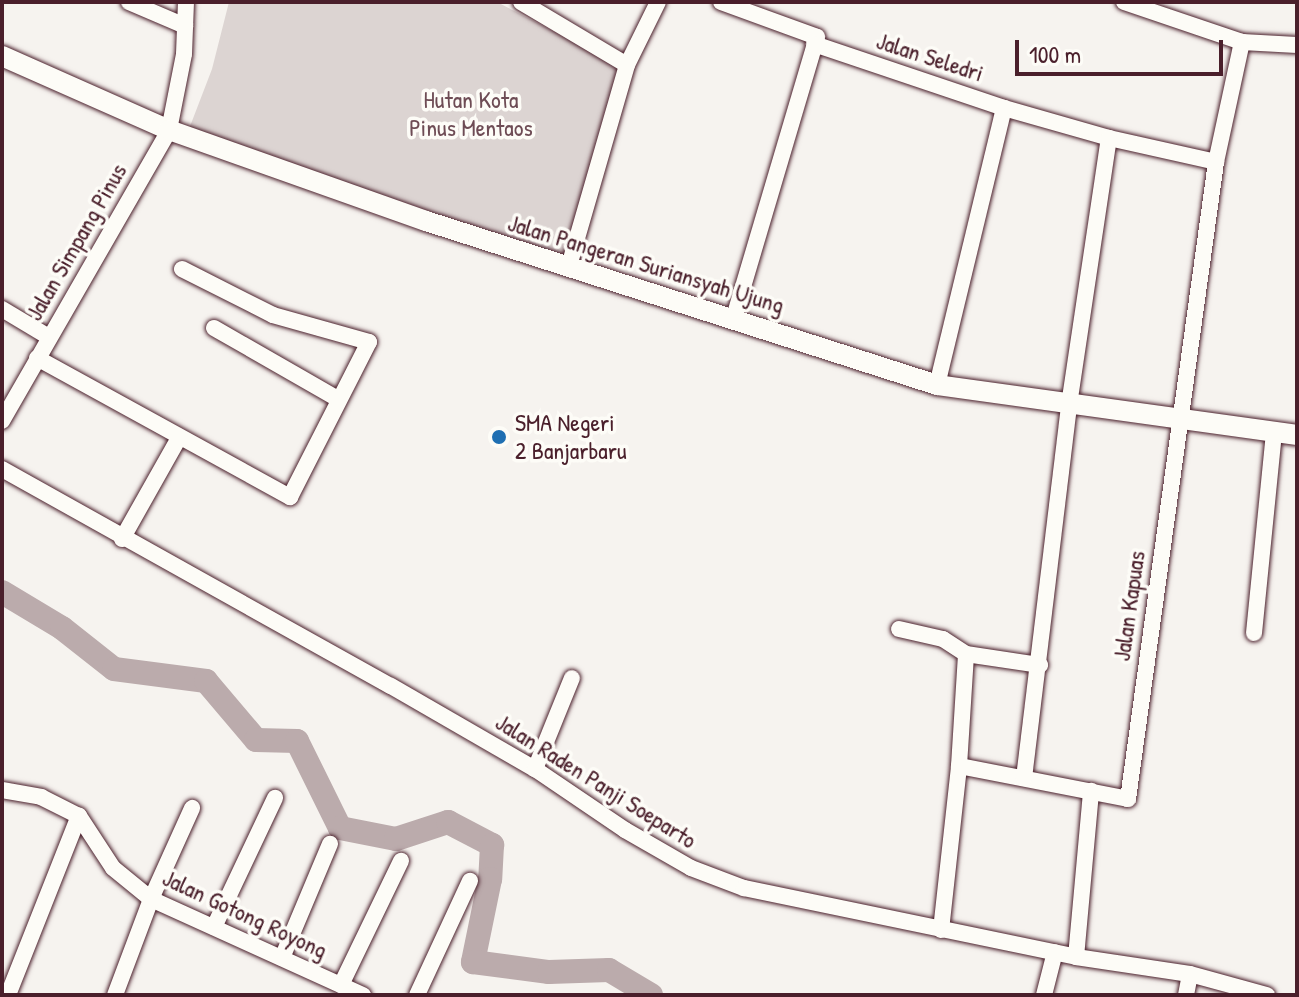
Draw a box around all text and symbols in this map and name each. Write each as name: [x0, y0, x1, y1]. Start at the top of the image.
scale bar: [1019, 24, 1227, 74]
street label: Jalan Seledri: [873, 26, 987, 88]
text: 100 m: [1029, 38, 1081, 70]
park label: Hutan Kota Pinus Mentaos: [409, 86, 533, 142]
street label: Jalan Simpang Pinus: [19, 158, 133, 326]
street label: Jalan Pangeran Suriansyah Ujung: [504, 208, 788, 320]
place label: SMA Negeri 2 Banjarbaru: [515, 409, 627, 465]
marker: SMA Negeri 2 Banjarbaru: [490, 428, 508, 446]
street label: Jalan Kapuas: [1107, 549, 1151, 663]
street label: Jalan Raden Panji Soeparto: [490, 707, 702, 855]
street label: Jalan Gotong Royong: [158, 863, 332, 965]

